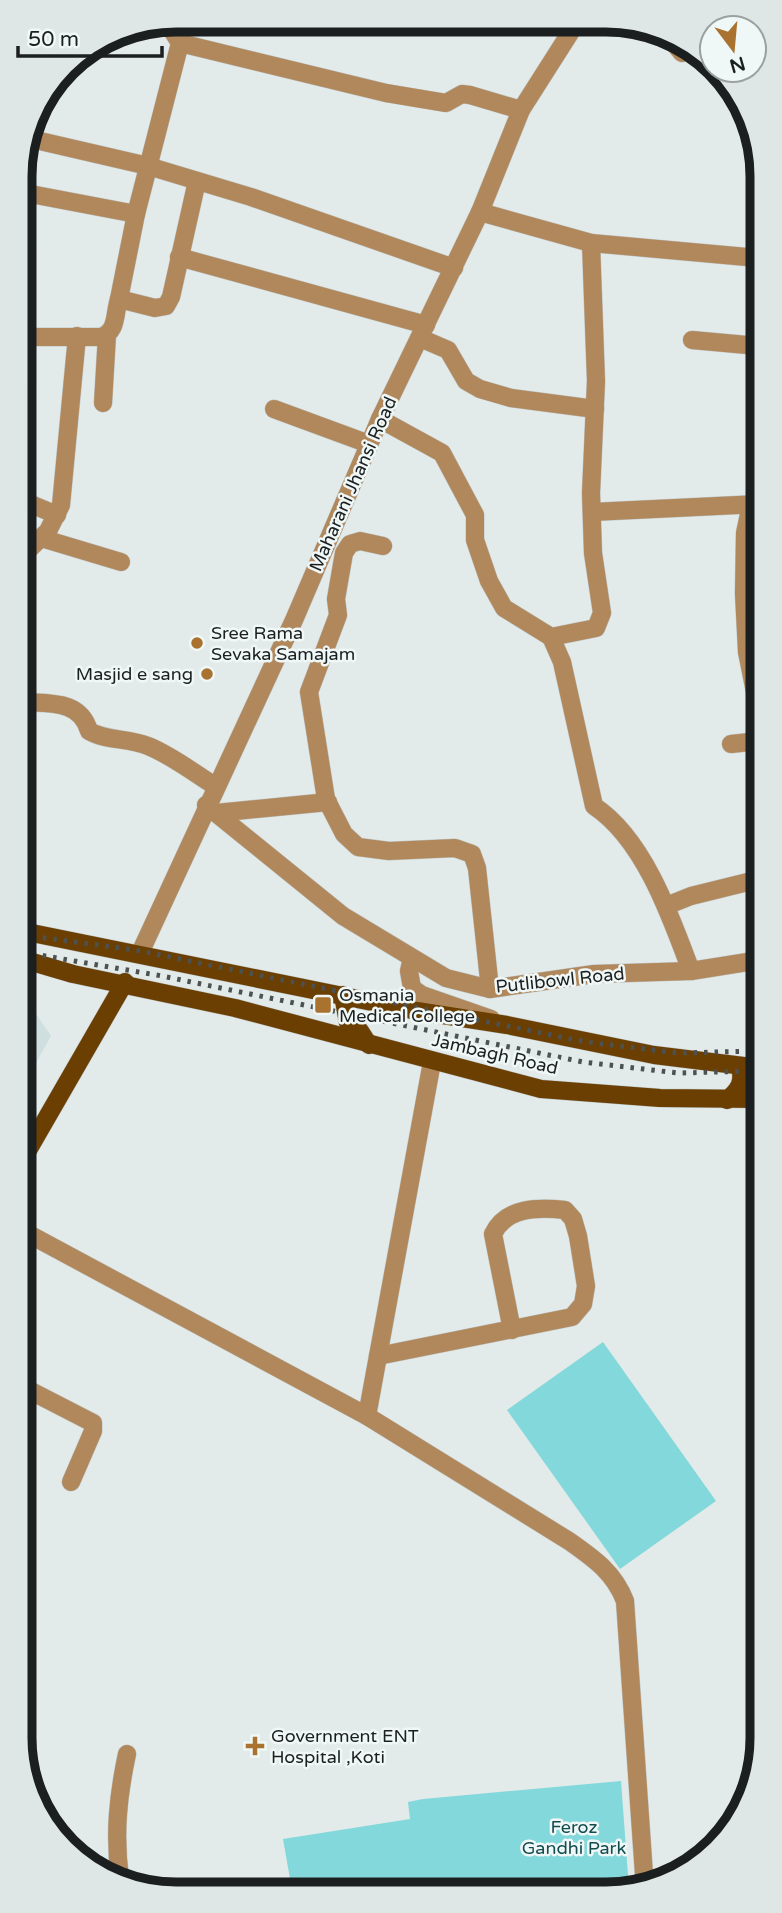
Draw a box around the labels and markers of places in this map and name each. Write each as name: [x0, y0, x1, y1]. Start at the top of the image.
place label: Sree Rama Sevaka Samajam: [211, 622, 355, 665]
marker: Sree Rama Sevaka Samajam: [189, 635, 205, 651]
place label: Masjid e sang: [76, 663, 193, 685]
marker: Masjid e sang: [199, 666, 215, 682]
place label: Osmania Medical College: [339, 984, 475, 1027]
marker: Osmania Medical College: [313, 995, 333, 1015]
place label: Government ENT Hospital ,Koti: [271, 1725, 419, 1768]
marker: Government ENT Hospital ,Koti: [245, 1736, 265, 1756]

